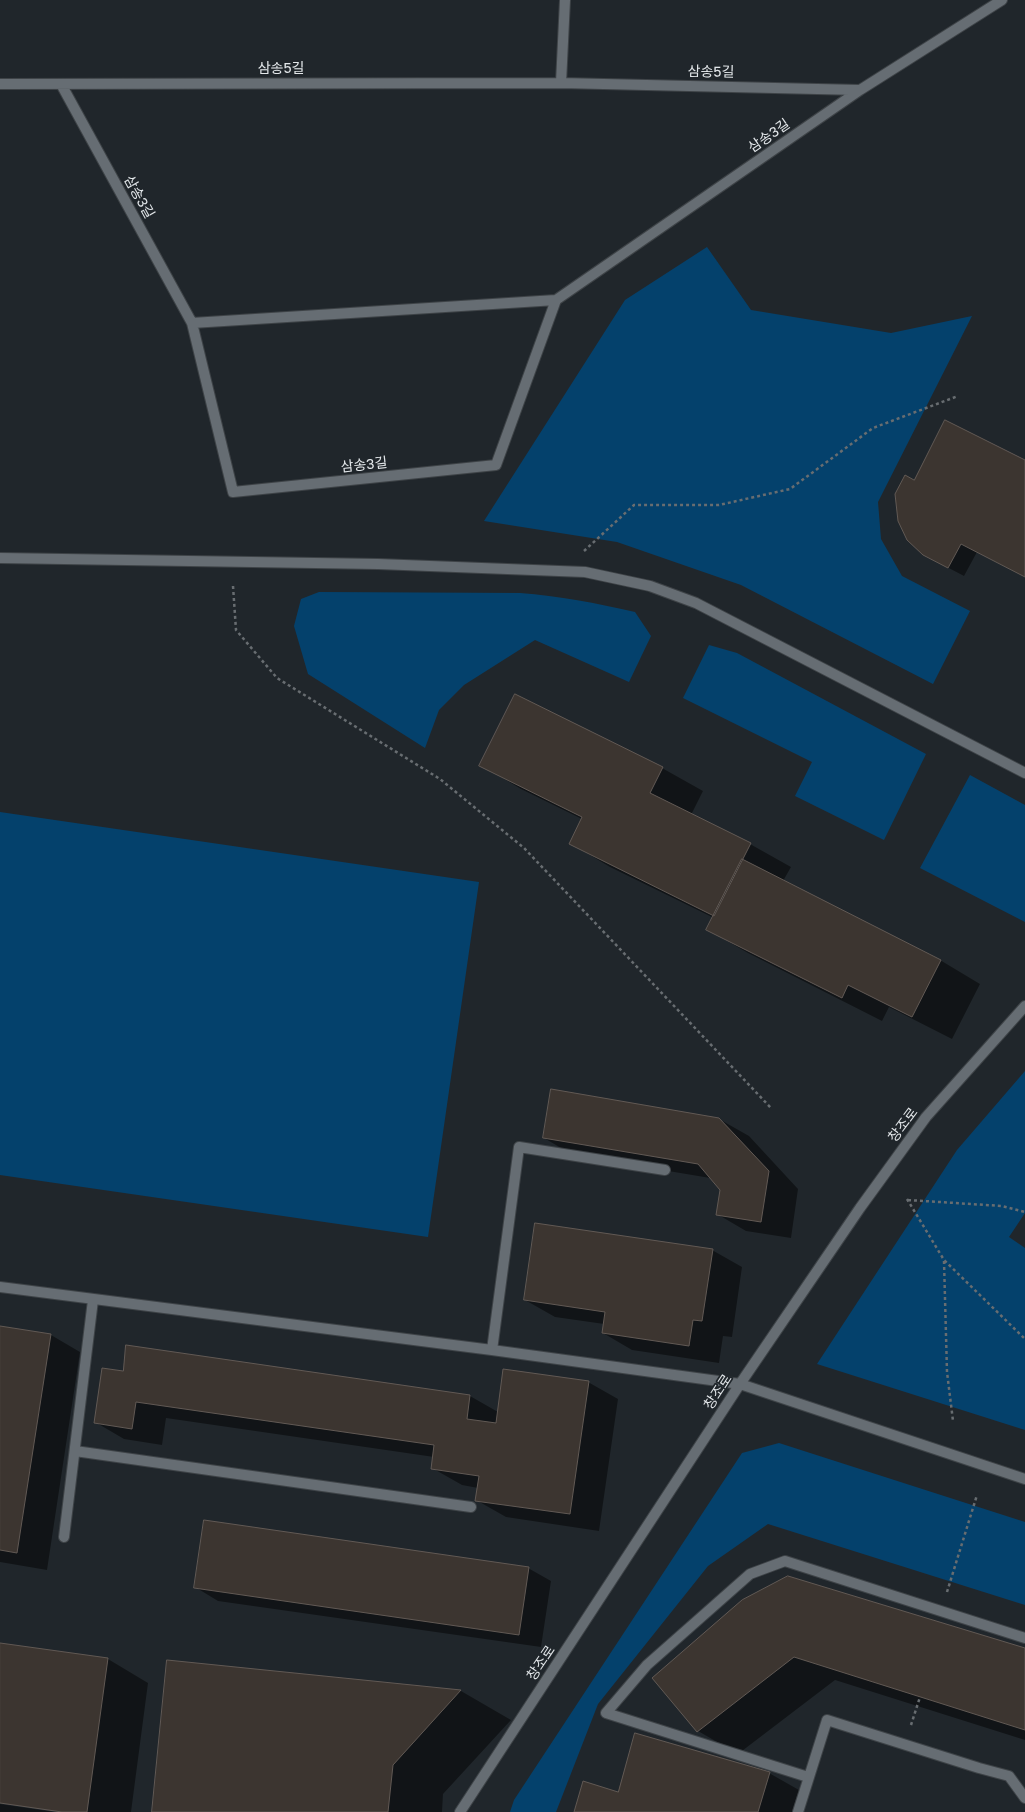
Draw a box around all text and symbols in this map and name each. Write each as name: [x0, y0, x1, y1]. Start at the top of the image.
street label: 삼송5길: [258, 61, 304, 77]
street label: 삼송5길: [687, 63, 735, 81]
street label: 삼송3길: [745, 116, 793, 156]
street label: 삼송3길: [120, 172, 158, 222]
street label: 삼송3길: [340, 454, 388, 476]
street label: 창조로: [885, 1105, 921, 1145]
street label: 창조로: [700, 1371, 736, 1413]
street label: 창조로: [523, 1642, 559, 1684]

